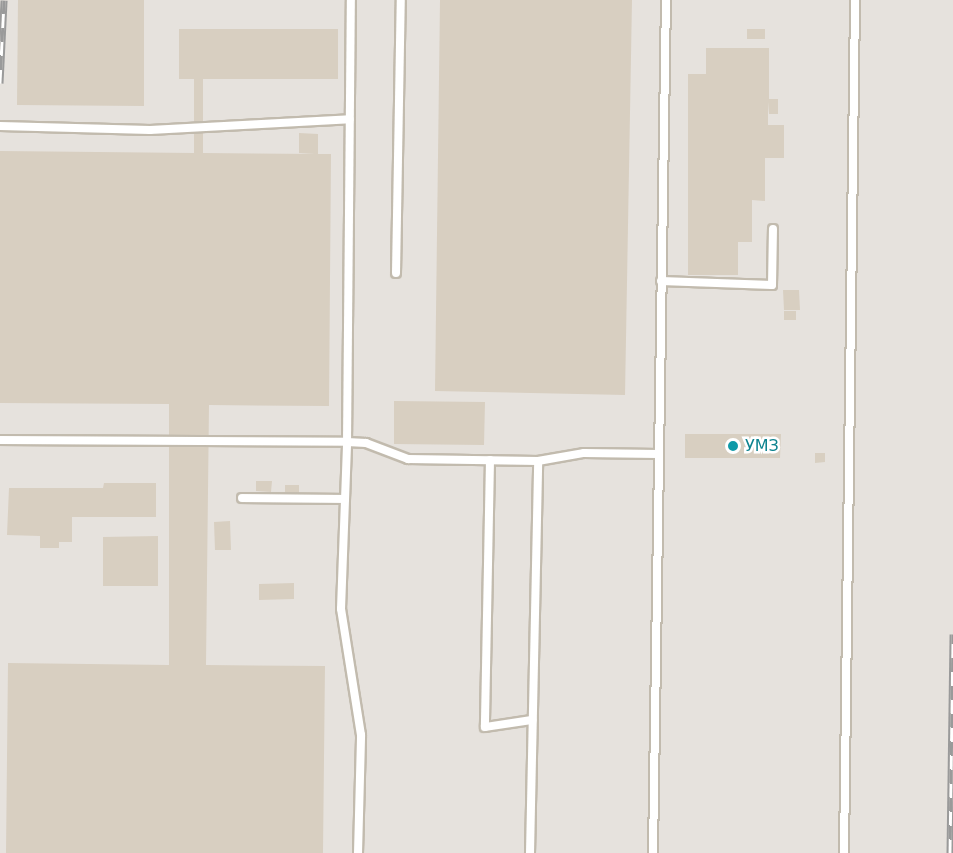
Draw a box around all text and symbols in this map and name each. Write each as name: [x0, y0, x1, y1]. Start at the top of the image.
place label: УМЗ: [745, 436, 779, 456]
marker: УМЗ: [726, 439, 740, 453]

